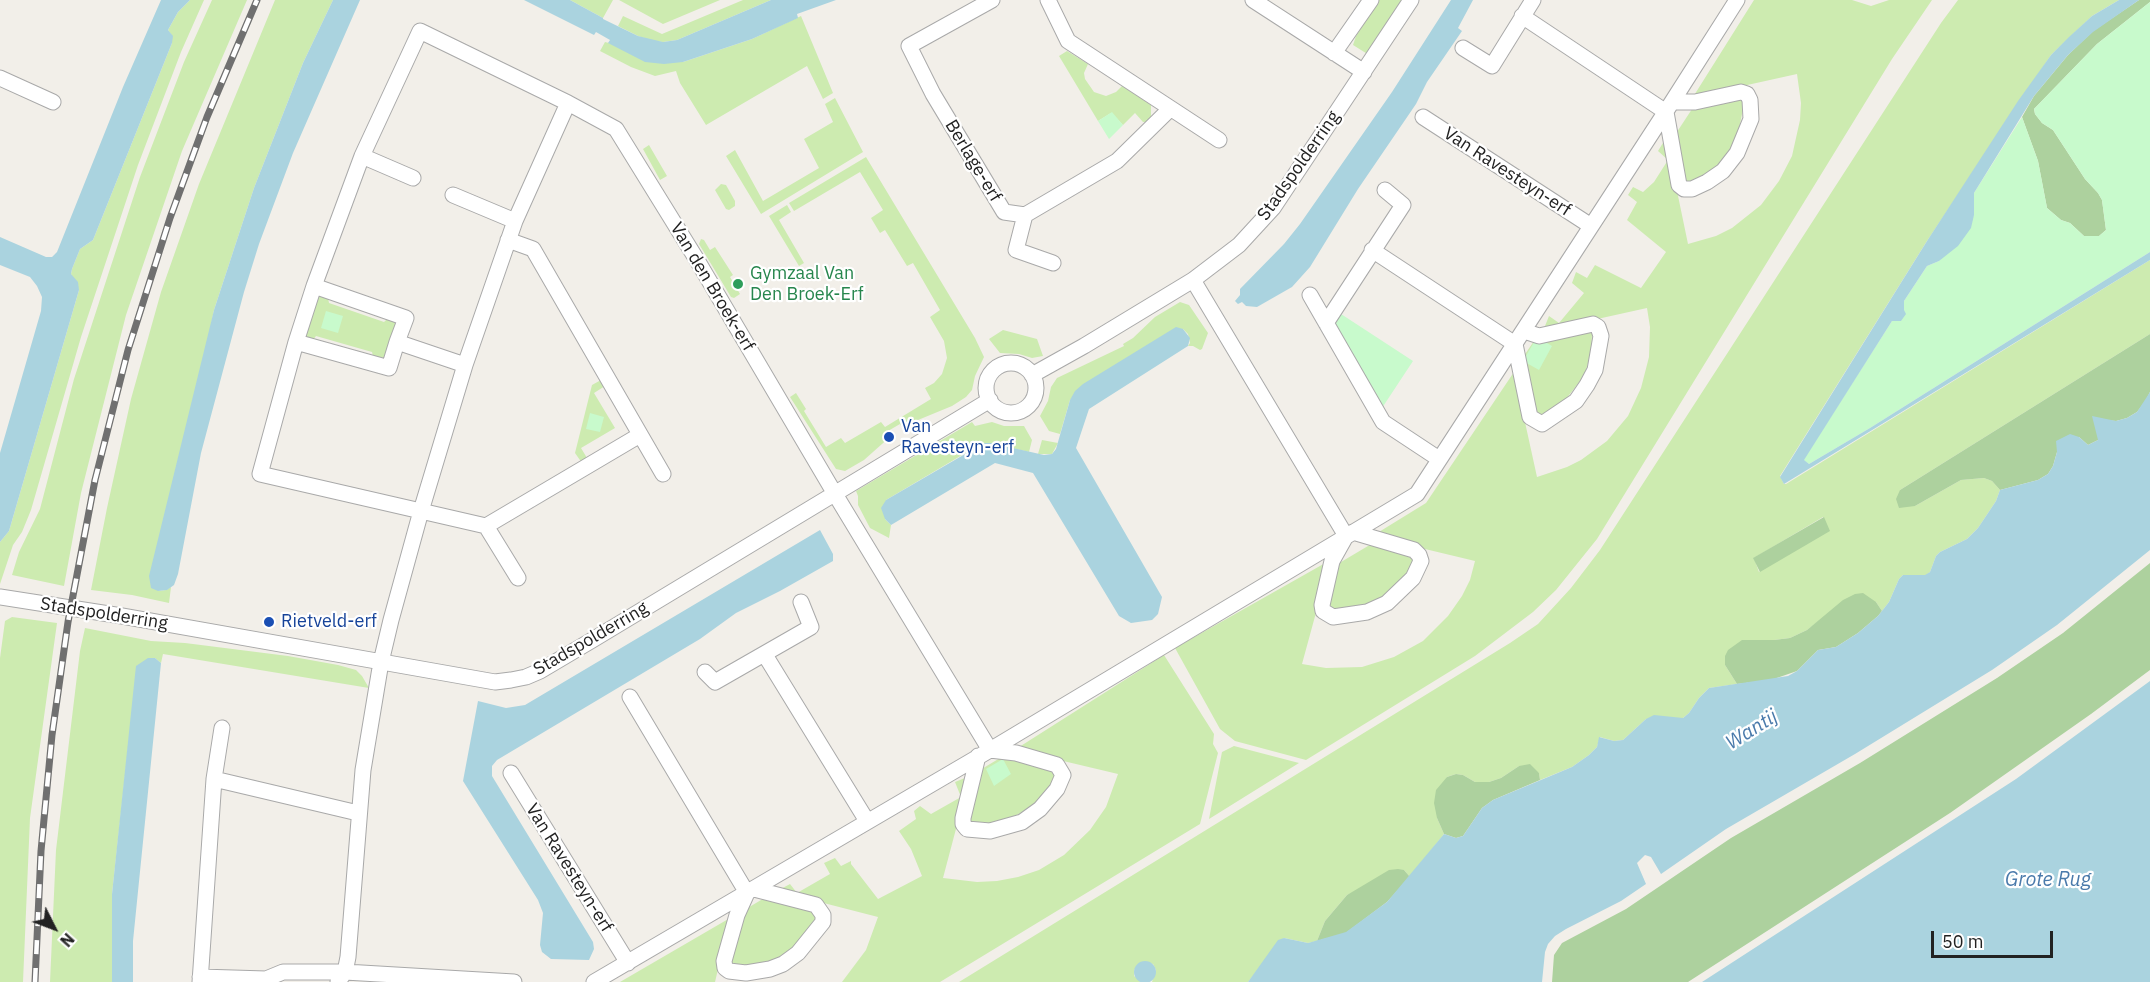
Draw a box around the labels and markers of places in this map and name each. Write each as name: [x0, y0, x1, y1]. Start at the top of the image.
place label: Gymzaal Van Den Broek-Erf: [750, 263, 864, 306]
marker: Gymzaal Van Den Broek-Erf: [731, 277, 745, 291]
place label: Van Ravesteyn-erf: [901, 416, 1014, 458]
marker: Van Ravesteyn-erf: [882, 430, 896, 444]
place label: Rietveld-erf: [281, 611, 377, 633]
marker: Rietveld-erf: [262, 615, 276, 629]

